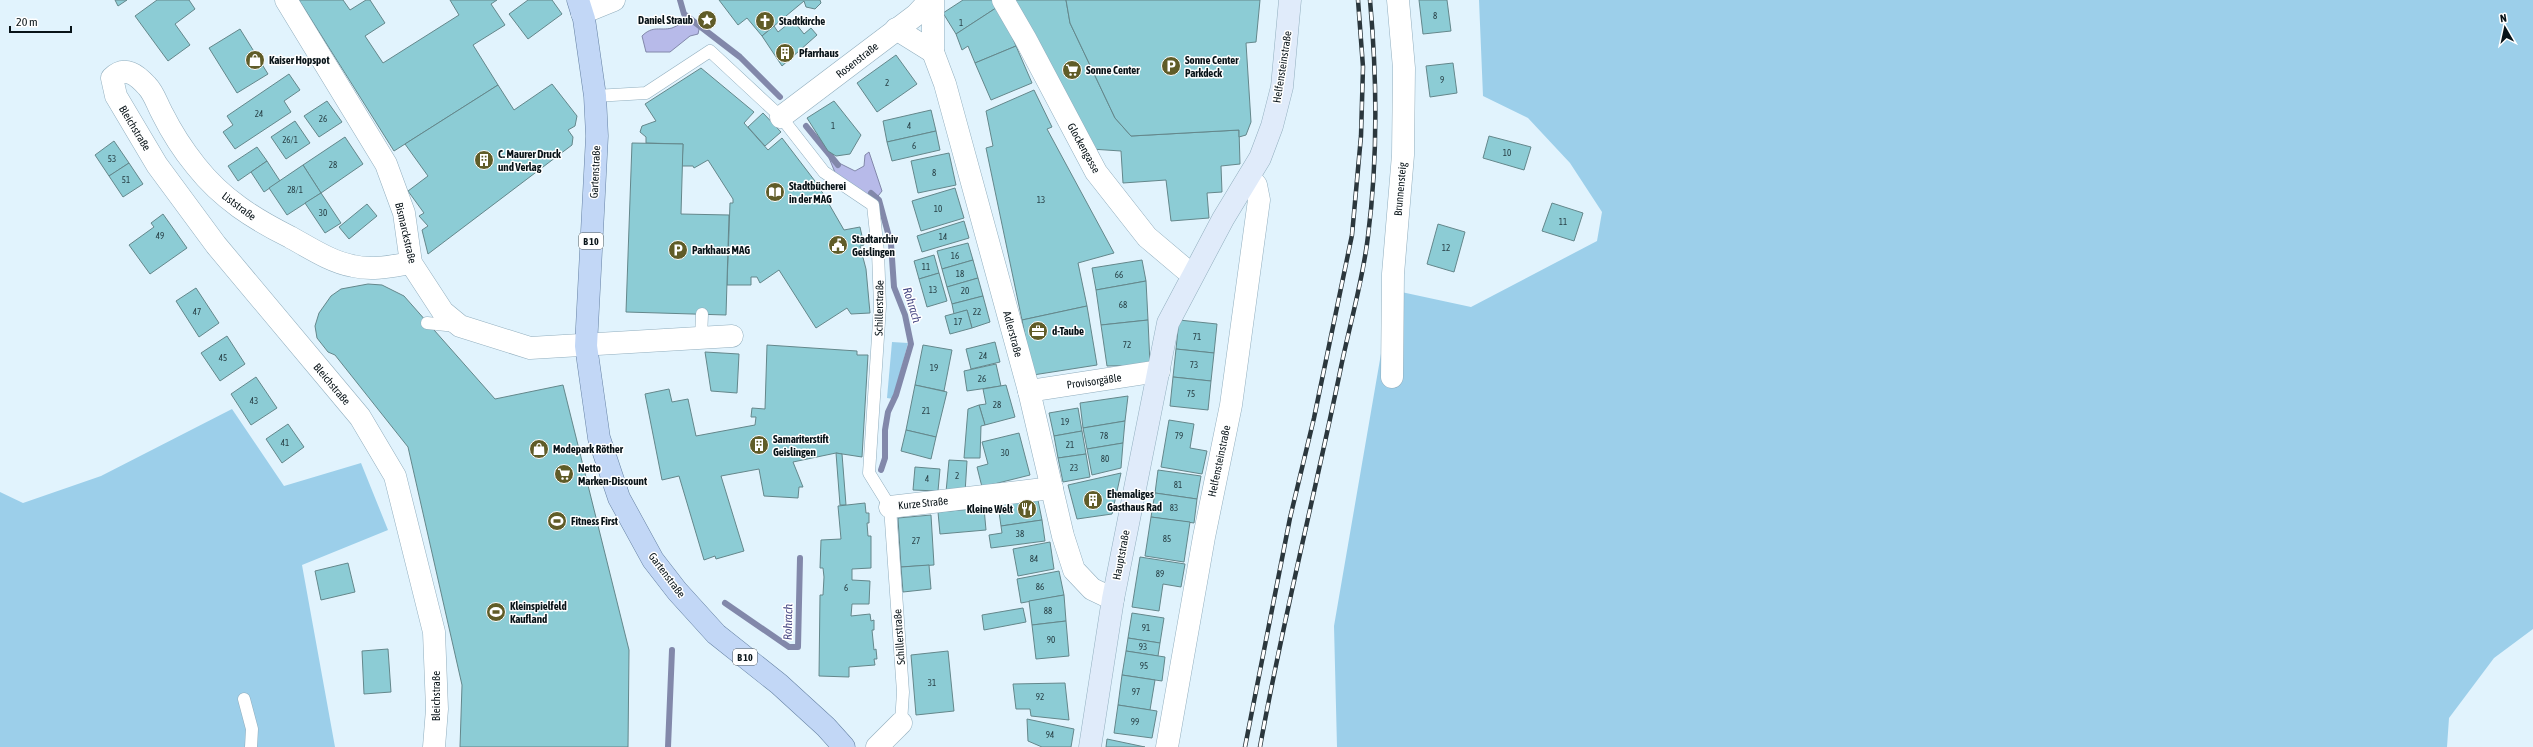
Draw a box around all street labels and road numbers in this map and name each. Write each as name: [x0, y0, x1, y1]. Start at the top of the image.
street label: Helfensteinstraße: [1270, 30, 1294, 104]
street label: Rosenstraße: [834, 40, 880, 80]
street label: Bleichstraße: [117, 103, 153, 153]
street label: Glockengasse: [1065, 121, 1103, 175]
street label: Gartenstraße: [588, 145, 602, 199]
street label: Brunnensteig: [1392, 161, 1408, 216]
street label: Liststraße: [220, 189, 258, 223]
street label: Bismarckstraße: [393, 201, 419, 265]
road number: B 10: [579, 233, 603, 249]
street label: Schillerstraße: [873, 280, 885, 336]
street label: Adlerstraße: [1001, 310, 1025, 358]
street label: Bleichstraße: [311, 361, 353, 407]
street label: Provisorgäßle: [1066, 371, 1122, 391]
street label: Helfensteinstraße: [1206, 424, 1232, 498]
street label: Kurze Straße: [897, 494, 949, 512]
street label: Hauptstraße: [1110, 529, 1132, 581]
street label: Gartenstraße: [646, 550, 688, 600]
street label: Schillerstraße: [891, 609, 907, 665]
road number: B 10: [733, 649, 757, 665]
street label: Bleichstraße: [430, 671, 442, 721]

